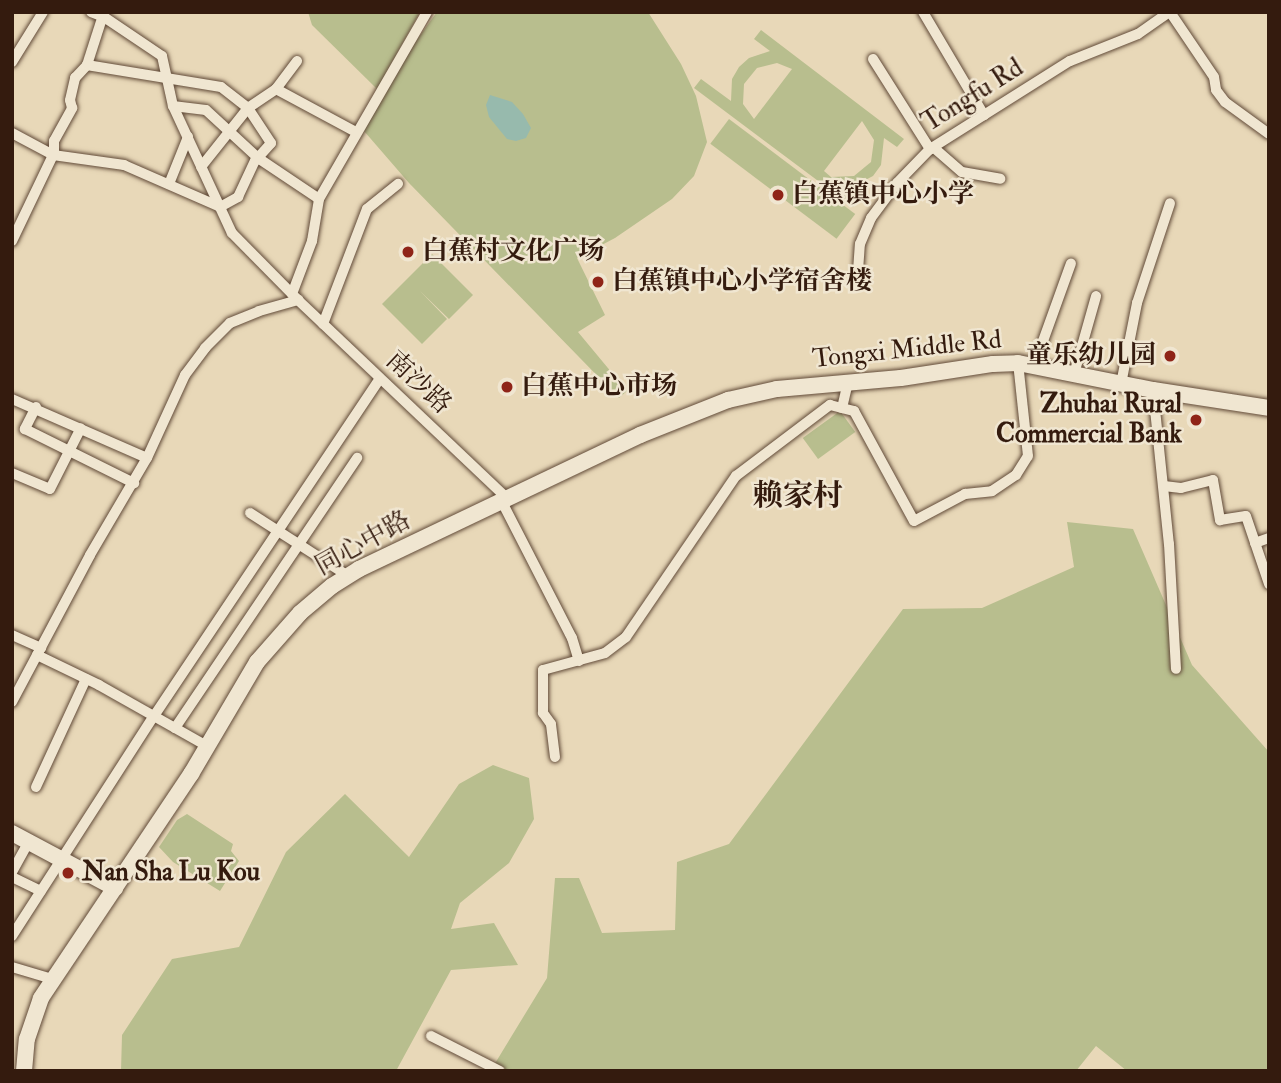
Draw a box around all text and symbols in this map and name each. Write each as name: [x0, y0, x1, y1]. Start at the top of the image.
street label: Tongfu Rd: [917, 53, 1029, 139]
place label: 白蕉镇中心小学: [792, 179, 974, 211]
marker: 白蕉镇中心小学: [770, 187, 786, 203]
place label: 白蕉村文化广场: [422, 236, 604, 268]
marker: 白蕉村文化广场: [400, 244, 416, 260]
place label: 白蕉镇中心小学宿舍楼: [612, 266, 872, 298]
marker: 白蕉镇中心小学宿舍楼: [590, 274, 606, 290]
street label: Tongxi Middle Rd: [811, 325, 1003, 375]
place label: 童乐幼儿园: [1026, 340, 1156, 372]
street label: 南沙路: [379, 345, 457, 421]
marker: 童乐幼儿园: [1162, 348, 1178, 364]
place label: 白蕉中心市场: [521, 371, 677, 403]
marker: 白蕉中心市场: [499, 379, 515, 395]
place label: Zhuhai Rural Commercial Bank: [996, 389, 1182, 450]
marker: Zhuhai Rural Commercial Bank: [1188, 412, 1204, 428]
district label: 赖家村: [753, 478, 843, 514]
street label: 同心中路: [310, 505, 416, 583]
place label: Nan Sha Lu Kou: [82, 857, 260, 889]
marker: Nan Sha Lu Kou: [60, 865, 76, 881]

